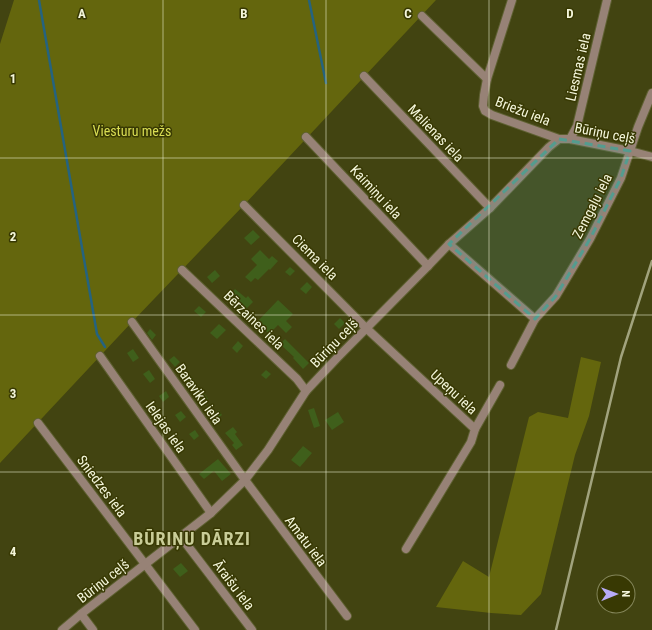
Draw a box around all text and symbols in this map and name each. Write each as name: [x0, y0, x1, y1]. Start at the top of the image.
text: A: [78, 6, 86, 21]
text: B: [240, 6, 248, 21]
text: C: [404, 6, 412, 21]
text: D: [566, 6, 574, 21]
street label: Liesmas iela: [562, 31, 594, 103]
text: 1: [10, 71, 16, 86]
street label: Briežu iela: [493, 93, 553, 129]
street label: Malienas iela: [405, 101, 467, 165]
street label: Būriņu ceļš: [573, 119, 637, 148]
park label: Viesturu mežs: [93, 123, 171, 139]
street label: Kaimiņu iela: [346, 162, 405, 223]
street label: Zemgaļu iela: [569, 171, 616, 242]
text: 2: [10, 229, 17, 244]
street label: Ciema iela: [289, 231, 341, 283]
street label: Bērzaines iela: [221, 287, 287, 353]
street label: Būriņu ceļš: [307, 315, 362, 371]
street label: Baraviku iela: [172, 361, 226, 427]
street label: Upeņu iela: [427, 366, 481, 418]
text: 3: [10, 386, 16, 401]
street label: Ielejas iela: [143, 398, 189, 456]
street label: Sniedzes iela: [74, 452, 130, 520]
street label: Amatu iela: [282, 513, 330, 569]
district label: BŪRIŅU DĀRZI: [133, 528, 251, 550]
text: 4: [10, 544, 17, 559]
street label: Būriņu ceļš: [74, 556, 133, 607]
street label: Āraišu iela: [210, 557, 258, 613]
north arrow: [596, 574, 636, 614]
text: N: [619, 590, 632, 598]

